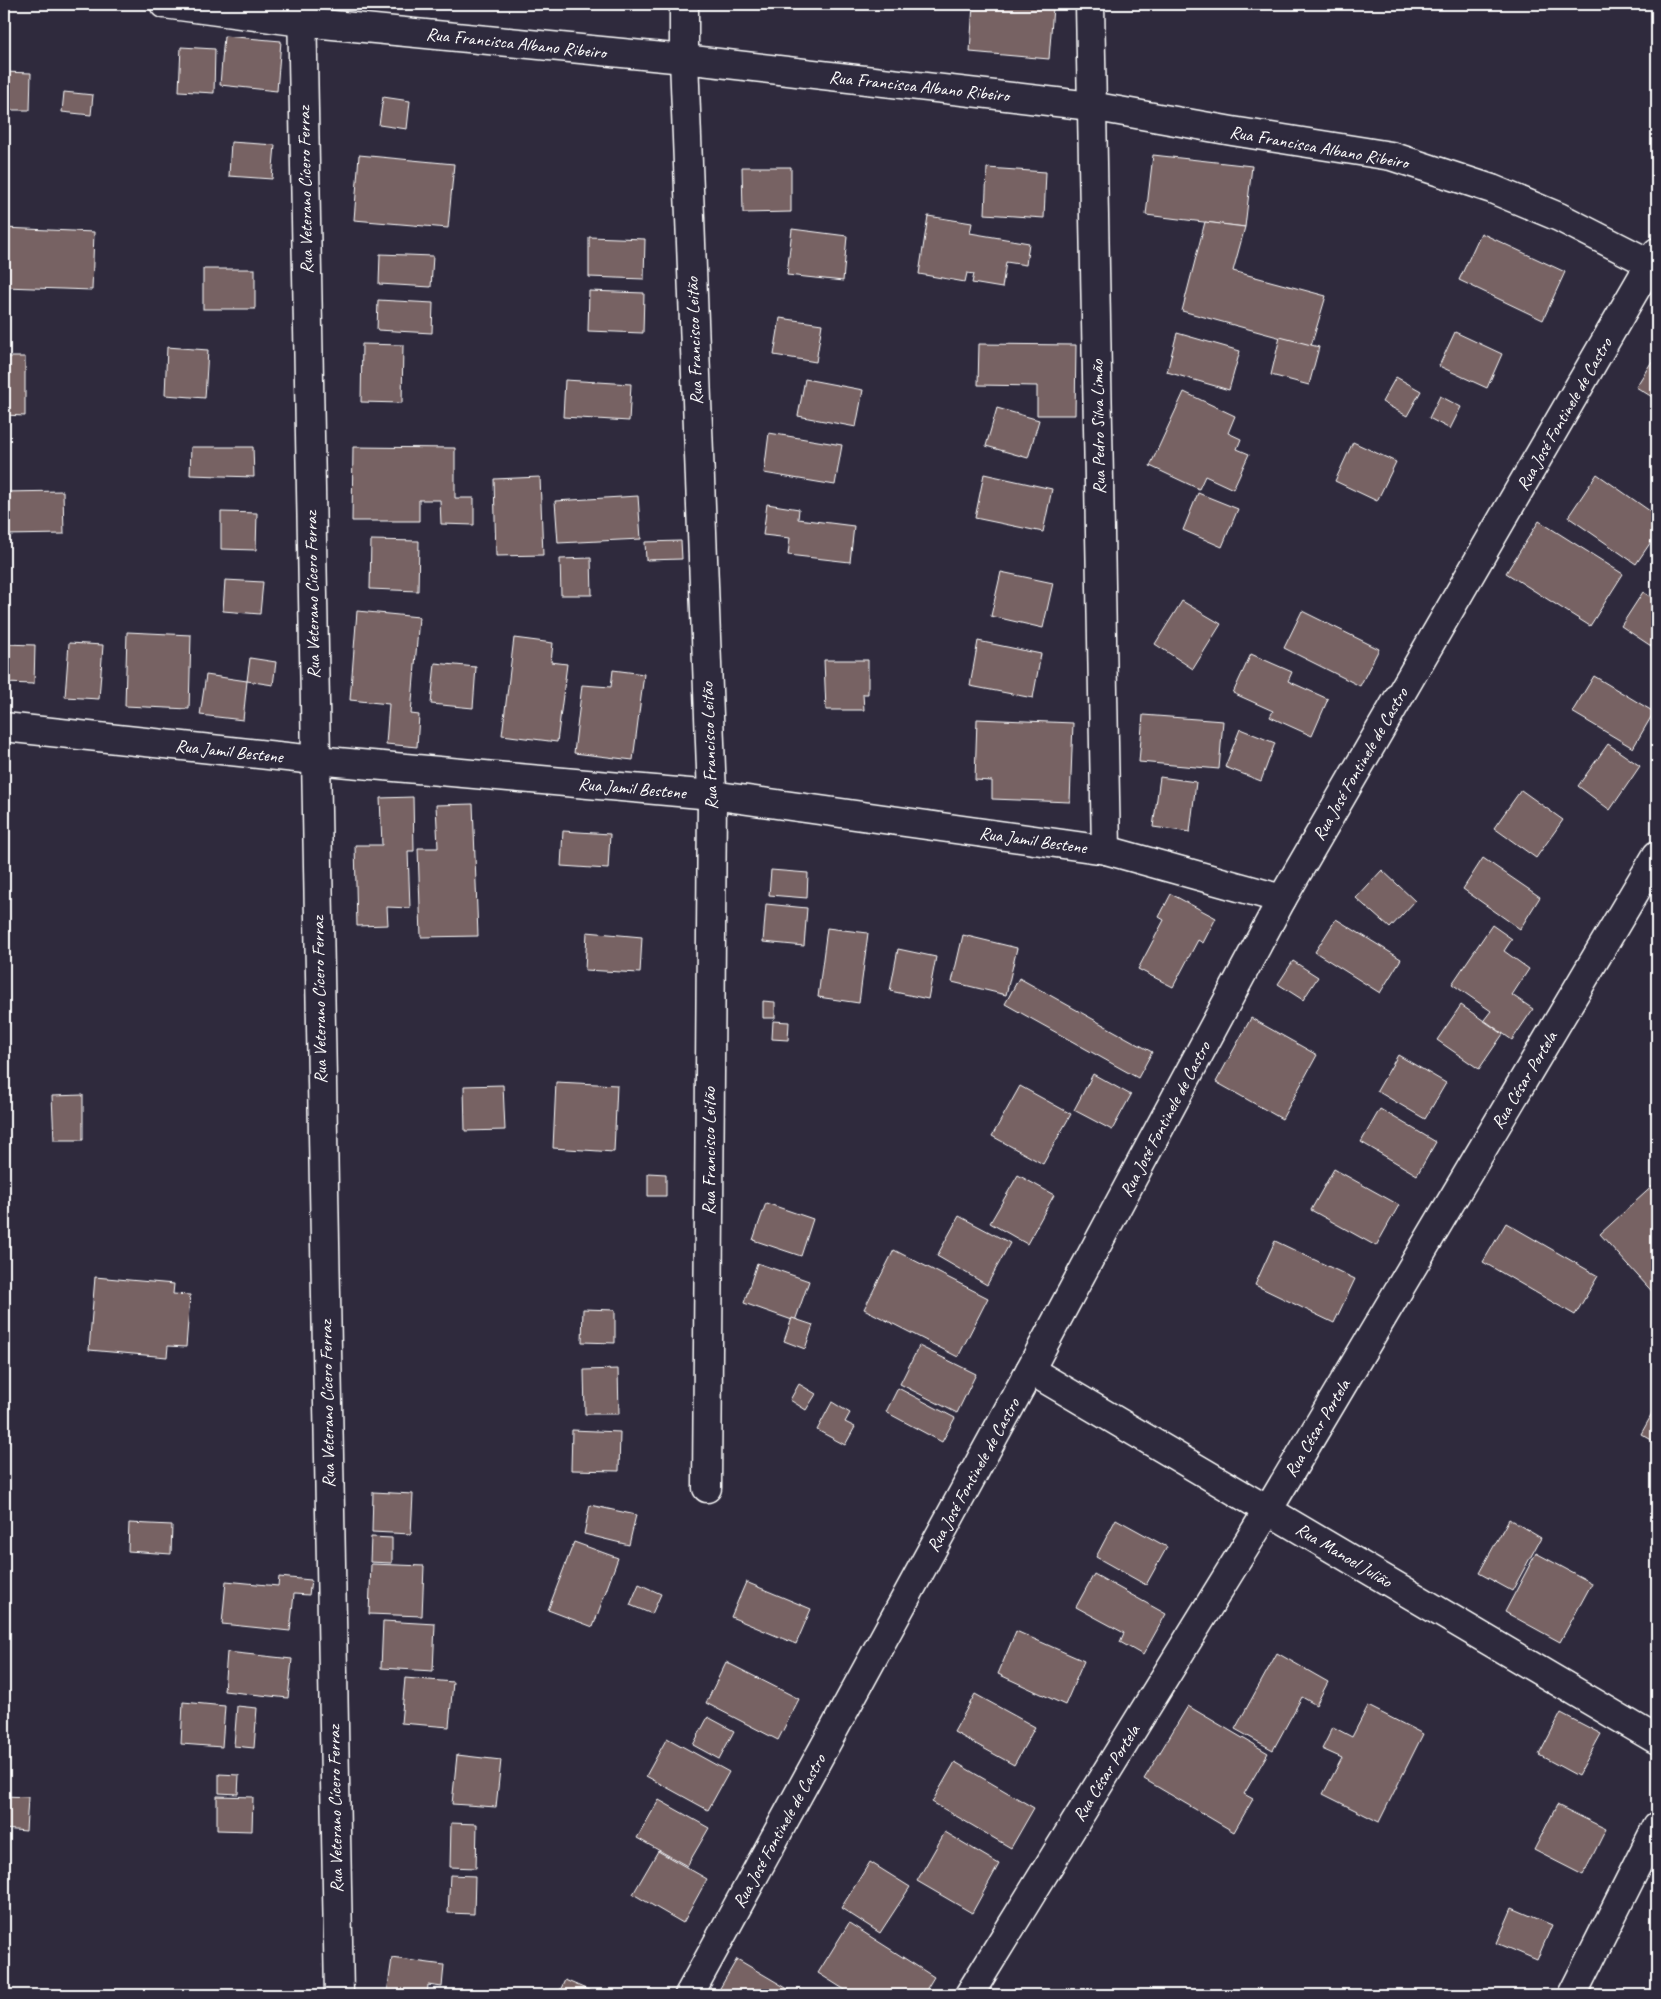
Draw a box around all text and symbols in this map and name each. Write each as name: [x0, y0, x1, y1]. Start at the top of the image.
street label: Rua Francisca Albano Ribeiro: [425, 23, 609, 64]
street label: Rua Francisca Albano Ribeiro: [828, 66, 1012, 107]
street label: Rua Veterano Cícero Ferraz: [292, 104, 317, 274]
street label: Rua Francisca Albano Ribeiro: [1228, 120, 1411, 174]
street label: Rua Francisco Leitão: [681, 275, 707, 405]
street label: Rua José Fontinele de Castro: [1511, 332, 1617, 494]
street label: Rua Pedro Silva Limão: [1086, 358, 1110, 495]
street label: Rua Veterano Cícero Ferraz: [299, 509, 324, 679]
street label: Rua Francisco Leitão: [696, 680, 722, 810]
street label: Rua José Fontinele de Castro: [1307, 682, 1413, 844]
street label: Rua Jamil Bestene: [174, 734, 285, 768]
street label: Rua Jamil Bestene: [577, 772, 688, 804]
street label: Rua Jamil Bestene: [978, 822, 1089, 859]
street label: Rua Veterano Cícero Ferraz: [306, 914, 331, 1084]
street label: Rua César Portela: [1486, 1026, 1562, 1133]
street label: Rua José Fontinele de Castro: [1115, 1036, 1216, 1200]
street label: Rua Francisco Leitão: [698, 1085, 720, 1215]
street label: Rua Veterano Cícero Ferraz: [314, 1318, 339, 1488]
street label: Rua César Portela: [1279, 1374, 1355, 1481]
street label: Rua José Fontinele de Castro: [922, 1393, 1025, 1556]
street label: Rua Manoel Julião: [1292, 1518, 1397, 1593]
street label: Rua César Portela: [1068, 1720, 1145, 1826]
street label: Rua Veterano Cícero Ferraz: [322, 1723, 347, 1893]
street label: Rua José Fontinele de Castro: [728, 1749, 831, 1912]

